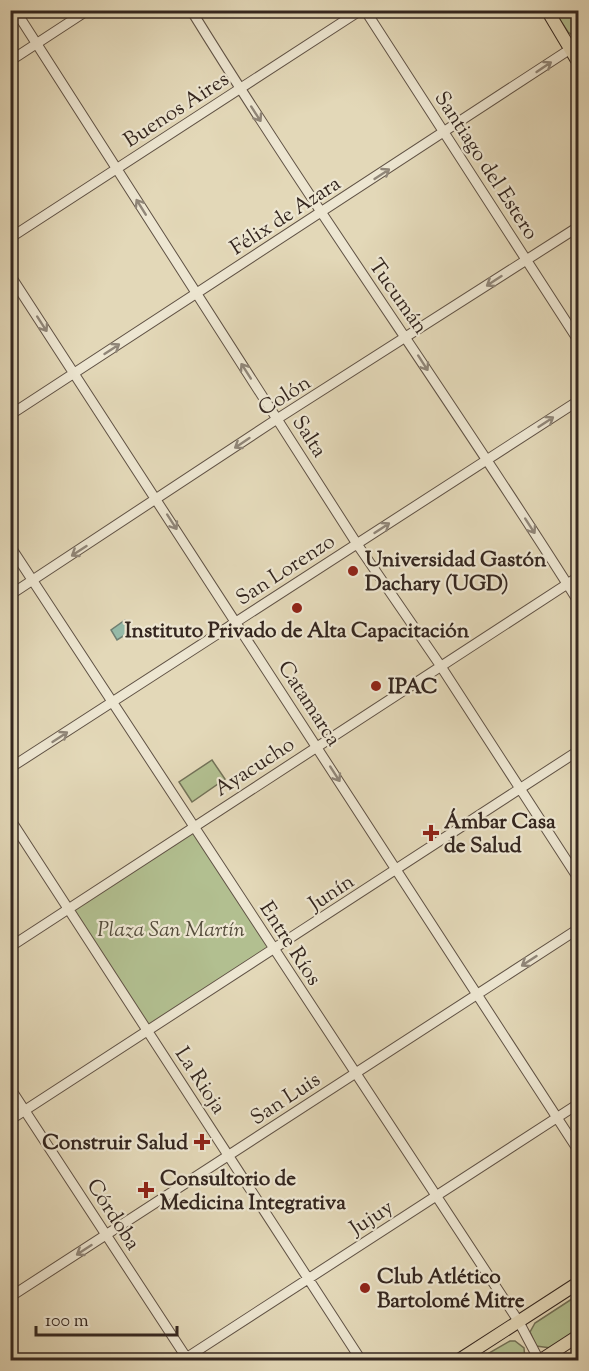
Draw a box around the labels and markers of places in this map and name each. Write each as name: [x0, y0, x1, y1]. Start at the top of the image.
place label: Universidad Gastón Dachary (UGD): [365, 546, 547, 600]
marker: Universidad Gastón Dachary (UGD): [346, 564, 360, 578]
marker: Instituto Privado de Alta Capacitación: [290, 601, 304, 615]
place label: Instituto Privado de Alta Capacitación: [125, 617, 470, 647]
place label: IPAC: [388, 673, 438, 703]
marker: IPAC: [369, 679, 383, 693]
place label: Ámbar Casa de Salud: [444, 808, 556, 862]
marker: Ámbar Casa de Salud: [422, 824, 440, 842]
place label: Construir Salud: [42, 1129, 188, 1159]
marker: Construir Salud: [193, 1133, 211, 1151]
place label: Consultorio de Medicina Integrativa: [160, 1165, 346, 1219]
marker: Consultorio de Medicina Integrativa: [137, 1181, 155, 1199]
place label: Club Atlético Bartolomé Mitre: [377, 1263, 525, 1317]
marker: Club Atlético Bartolomé Mitre: [358, 1281, 372, 1295]

